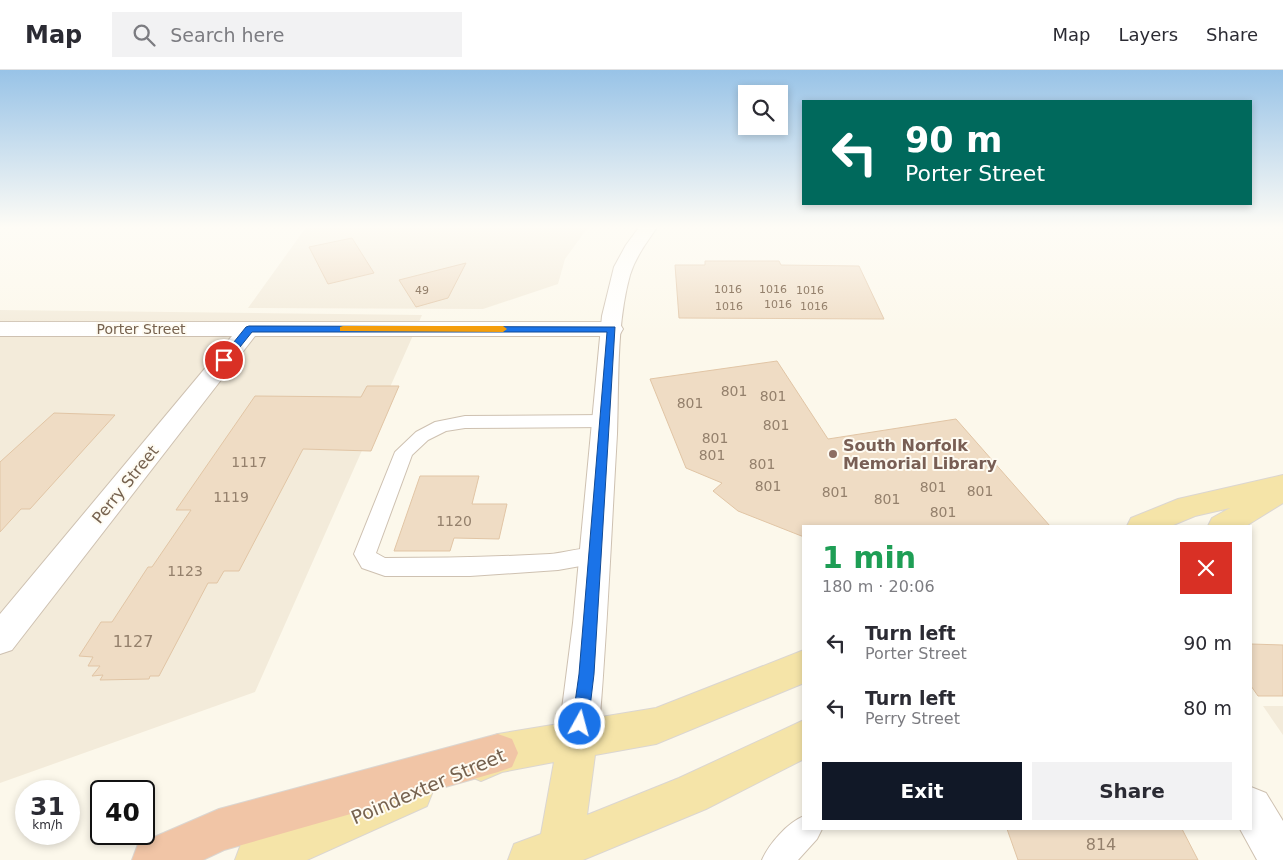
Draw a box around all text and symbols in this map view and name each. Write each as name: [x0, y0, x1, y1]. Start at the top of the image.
search box: [112, 12, 462, 57]
text: Map: [25, 21, 82, 49]
icon: search: [130, 21, 158, 49]
text: Search here: [170, 24, 284, 46]
text: Map: [1052, 24, 1090, 45]
text: Layers: [1118, 24, 1178, 45]
text: Share: [1206, 24, 1258, 45]
map controls: [738, 85, 788, 135]
button: search: [738, 85, 788, 135]
icon: left: [822, 120, 887, 185]
text: 90 m: [905, 120, 1002, 160]
text: Porter Street: [905, 161, 1045, 186]
house number: 1016: [714, 283, 742, 296]
house number: 1016: [759, 283, 787, 296]
house number: 49: [415, 284, 429, 297]
house number: 1016: [796, 284, 824, 297]
house number: 1016: [764, 298, 792, 311]
house number: 1016: [715, 300, 743, 313]
house number: 1016: [800, 300, 828, 313]
street label: Porter Street: [96, 321, 186, 337]
pin: [203, 339, 245, 381]
icon: arrive: [210, 346, 238, 374]
house number: 801: [721, 383, 747, 399]
house number: 801: [760, 388, 786, 404]
house number: 801: [677, 395, 703, 411]
house number: 801: [763, 417, 789, 433]
house number: 801: [702, 430, 728, 446]
place label: South Norfolk Memorial Library: [843, 436, 997, 473]
street label: Perry Street: [88, 441, 163, 527]
house number: 801: [699, 447, 725, 463]
marker: South Norfolk Memorial Library: [827, 448, 839, 460]
house number: 1117: [231, 454, 267, 470]
house number: 801: [749, 456, 775, 472]
house number: 801: [755, 478, 781, 494]
house number: 801: [920, 479, 946, 495]
house number: 801: [967, 483, 993, 499]
house number: 801: [822, 484, 848, 500]
house number: 1119: [213, 489, 249, 505]
house number: 801: [874, 491, 900, 507]
house number: 801: [930, 504, 956, 520]
house number: 1120: [436, 513, 472, 529]
text: 1 min: [822, 540, 916, 575]
button: close: [1180, 542, 1232, 594]
house number: 1123: [167, 563, 203, 579]
text: 180 m · 20:06: [822, 577, 935, 596]
text: Turn left: [865, 622, 956, 644]
icon: left: [822, 629, 850, 657]
house number: 1127: [113, 632, 153, 651]
text: 90 m: [1183, 632, 1232, 654]
text: Porter Street: [865, 644, 967, 663]
text: Turn left: [865, 687, 956, 709]
icon: left: [822, 694, 850, 722]
position arrow: [553, 697, 605, 749]
text: 80 m: [1183, 697, 1232, 719]
text: Perry Street: [865, 709, 960, 728]
street label: Poindexter Street: [348, 744, 508, 828]
button: Exit: [822, 762, 1022, 820]
button: Share: [1032, 762, 1232, 820]
speed limit sign: 40: [90, 780, 155, 845]
text: 31: [30, 792, 65, 821]
text: km/h: [32, 818, 63, 832]
house number: 814: [1086, 835, 1116, 854]

